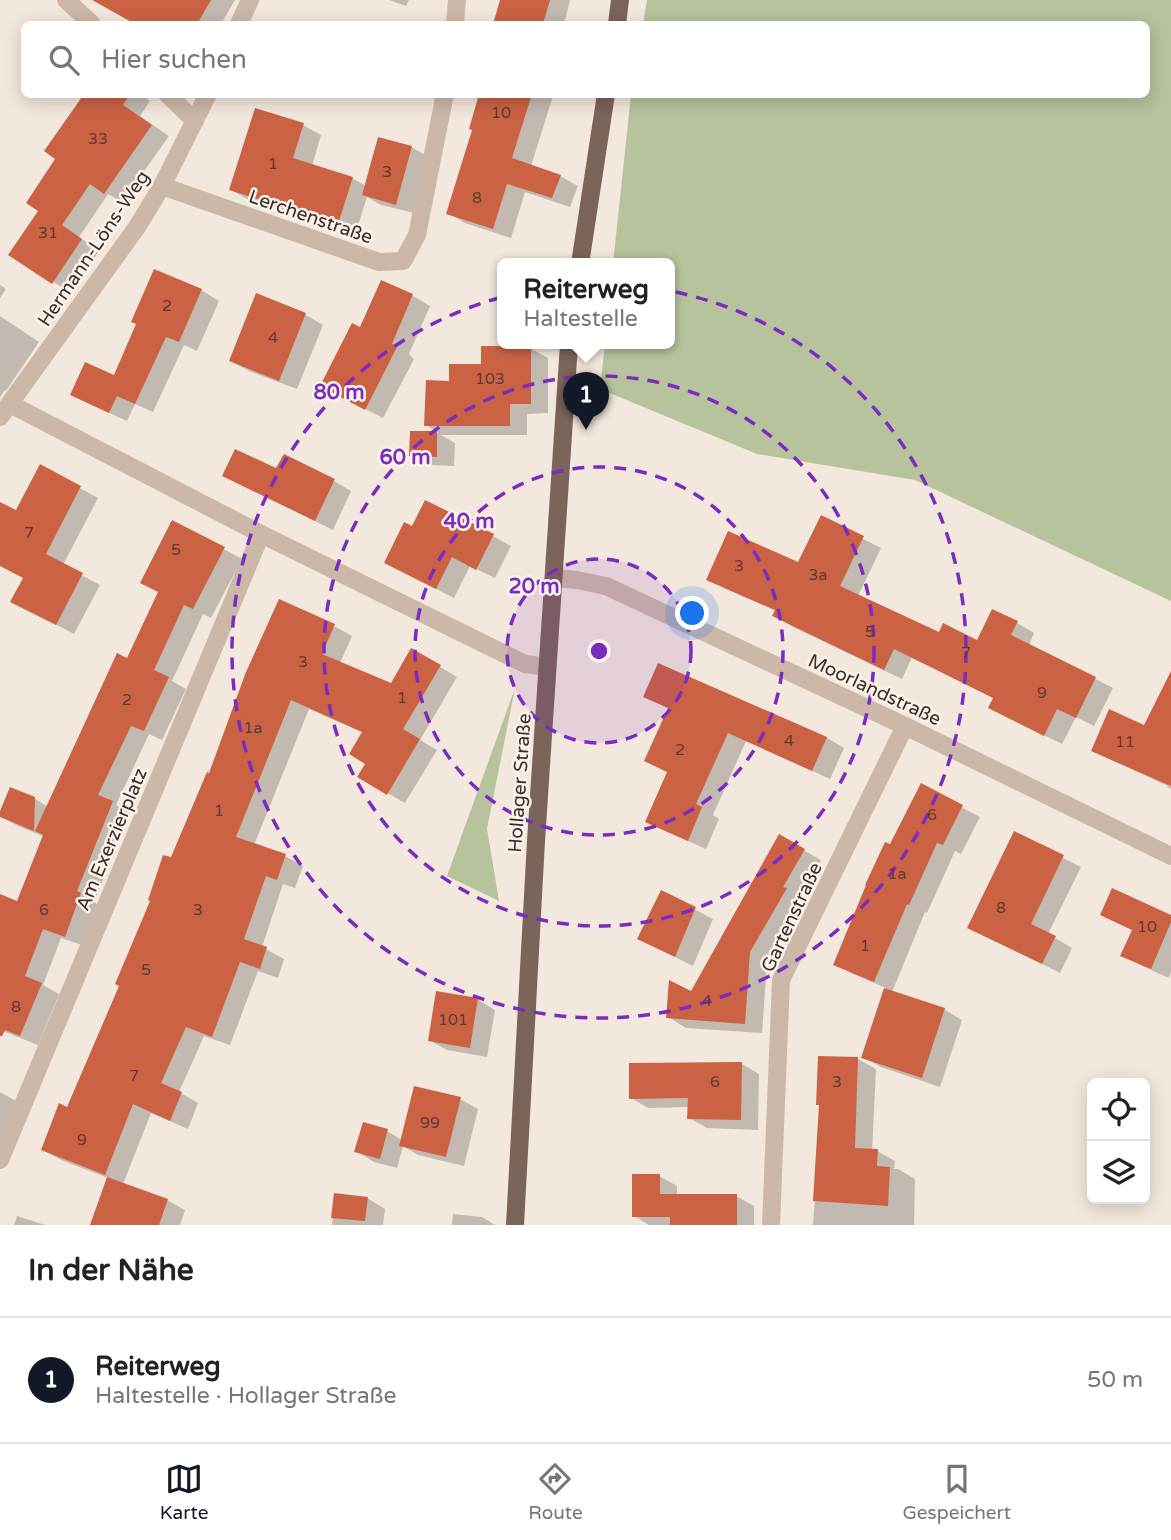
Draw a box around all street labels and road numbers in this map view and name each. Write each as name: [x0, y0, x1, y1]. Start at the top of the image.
street label: Hermann-Löns-Weg: [33, 166, 154, 331]
street label: Lerchenstraße: [246, 185, 375, 248]
street label: Moorlandstraße: [805, 650, 944, 730]
street label: Hollager Straße: [504, 713, 536, 853]
street label: Am Exerzierplatz: [72, 765, 152, 914]
street label: Gartenstraße: [757, 859, 827, 976]

